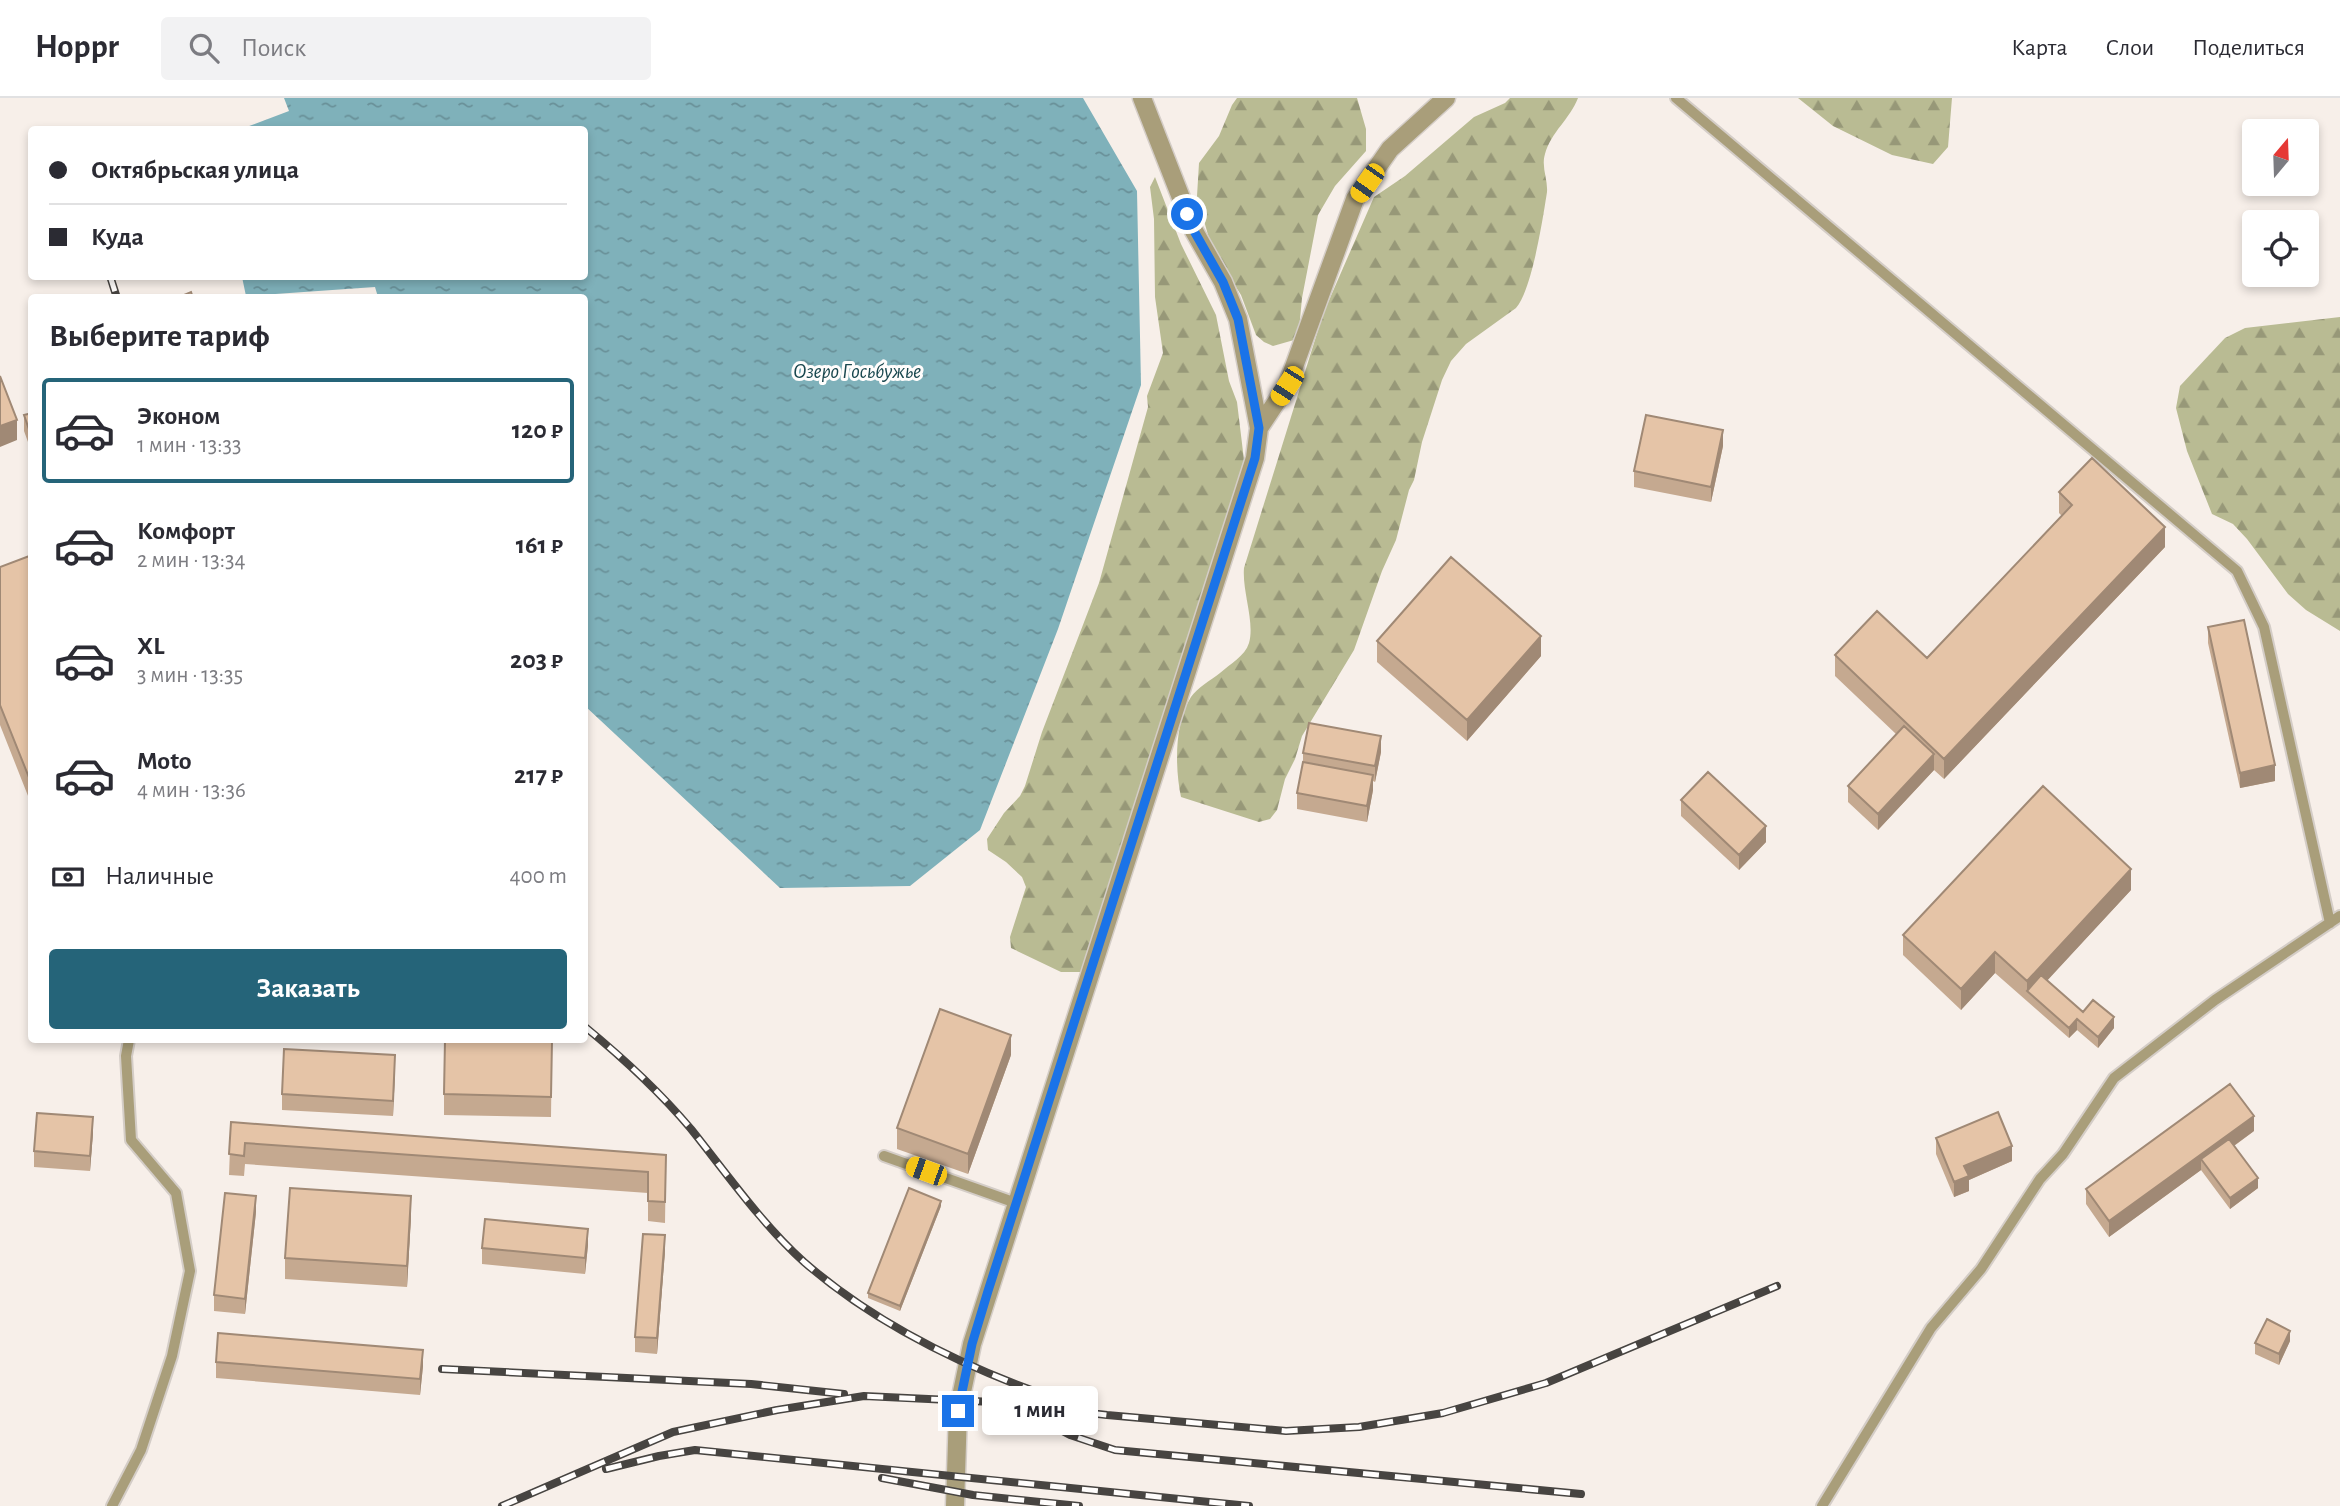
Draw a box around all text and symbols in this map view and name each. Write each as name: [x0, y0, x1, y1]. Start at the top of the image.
search box: [161, 17, 651, 80]
icon: search: [185, 29, 223, 67]
text: Hoppr: [35, 31, 119, 64]
text: Поиск: [241, 35, 306, 61]
text: Карта: [2011, 36, 2067, 60]
text: Слои: [2105, 36, 2154, 60]
text: Поделиться: [2192, 36, 2305, 60]
north arrow: [2242, 119, 2319, 196]
map controls: [2242, 119, 2319, 287]
text: Октябрьская улица: [91, 157, 299, 183]
car: [1347, 160, 1388, 206]
route start: [1171, 198, 1203, 230]
button: locate: [2242, 210, 2319, 287]
text: Куда: [91, 224, 144, 250]
text: Выберите тариф: [49, 320, 270, 352]
water label: Озеро Госьбужье: [793, 361, 921, 383]
car: [1267, 363, 1308, 409]
icon: car: [53, 399, 116, 462]
text: Эконом: [137, 403, 220, 429]
text: 120 ₽: [512, 417, 563, 443]
text: 1 мин · 13:33: [137, 434, 241, 457]
icon: car: [53, 514, 116, 577]
text: Комфорт: [137, 518, 235, 544]
text: 161 ₽: [516, 532, 563, 558]
text: 2 мин · 13:34: [137, 549, 246, 572]
icon: car: [53, 629, 116, 692]
text: XL: [137, 633, 164, 659]
text: 203 ₽: [510, 647, 563, 673]
text: 3 мин · 13:35: [137, 664, 243, 687]
icon: car: [53, 744, 116, 807]
text: Moto: [137, 748, 192, 774]
text: 217 ₽: [514, 762, 563, 788]
text: 4 мин · 13:36: [137, 779, 246, 802]
icon: cash: [49, 858, 87, 896]
text: Наличные: [105, 863, 214, 889]
text: 400 m: [509, 865, 567, 888]
button: Заказать: [49, 949, 567, 1029]
car: [903, 1154, 950, 1188]
callout: 1 мин: [982, 1386, 1098, 1436]
route end: [942, 1395, 974, 1427]
text: 1 мин: [1014, 1399, 1066, 1422]

